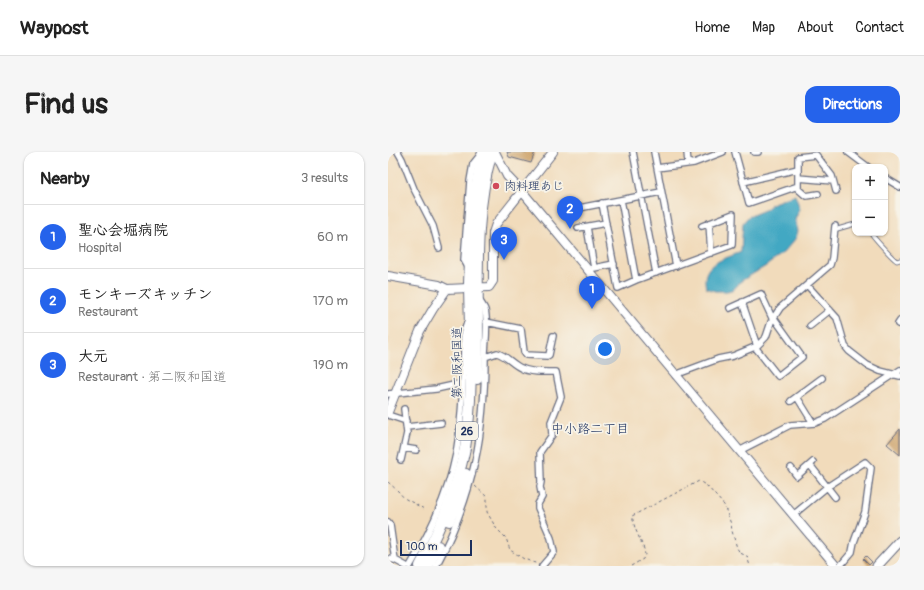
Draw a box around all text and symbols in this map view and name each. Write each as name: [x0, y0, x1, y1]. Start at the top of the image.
text: Waypost: [20, 16, 89, 40]
text: Home: [695, 19, 730, 36]
text: Map: [752, 19, 775, 36]
text: About: [797, 19, 833, 36]
text: Contact: [855, 19, 904, 36]
button: Directions: [805, 86, 900, 123]
text: Find us: [24, 87, 108, 122]
map controls: [852, 164, 888, 236]
button: +: [852, 164, 888, 200]
text: Nearby: [40, 168, 89, 189]
text: 3 results: [301, 170, 348, 186]
place label: 肉料理あじ: [504, 179, 564, 194]
marker: 肉料理あじ: [491, 181, 501, 191]
pin: 2: [557, 196, 583, 229]
button: −: [852, 200, 888, 236]
text: 聖心会堀病院: [78, 221, 168, 240]
pin: 3: [491, 227, 517, 260]
text: 1: [50, 229, 56, 245]
text: 60 m: [317, 229, 348, 245]
text: Hospital: [78, 240, 122, 256]
pin: 1: [579, 276, 605, 309]
text: モンキーズキッチン: [78, 285, 212, 304]
text: 2: [49, 293, 57, 309]
text: 170 m: [313, 293, 348, 309]
text: Restaurant: [78, 304, 138, 320]
street label: 第二阪和国道: [450, 327, 465, 399]
your location: [595, 339, 615, 359]
text: 大元: [78, 347, 108, 366]
text: 3: [49, 357, 57, 373]
text: 190 m: [313, 357, 348, 373]
text: Restaurant · 第二阪和国道: [78, 369, 226, 385]
district label: 中小路二丁目: [551, 421, 629, 437]
road number: 26: [456, 422, 478, 440]
scale bar: [400, 538, 472, 557]
text: 100 m: [406, 540, 437, 553]

